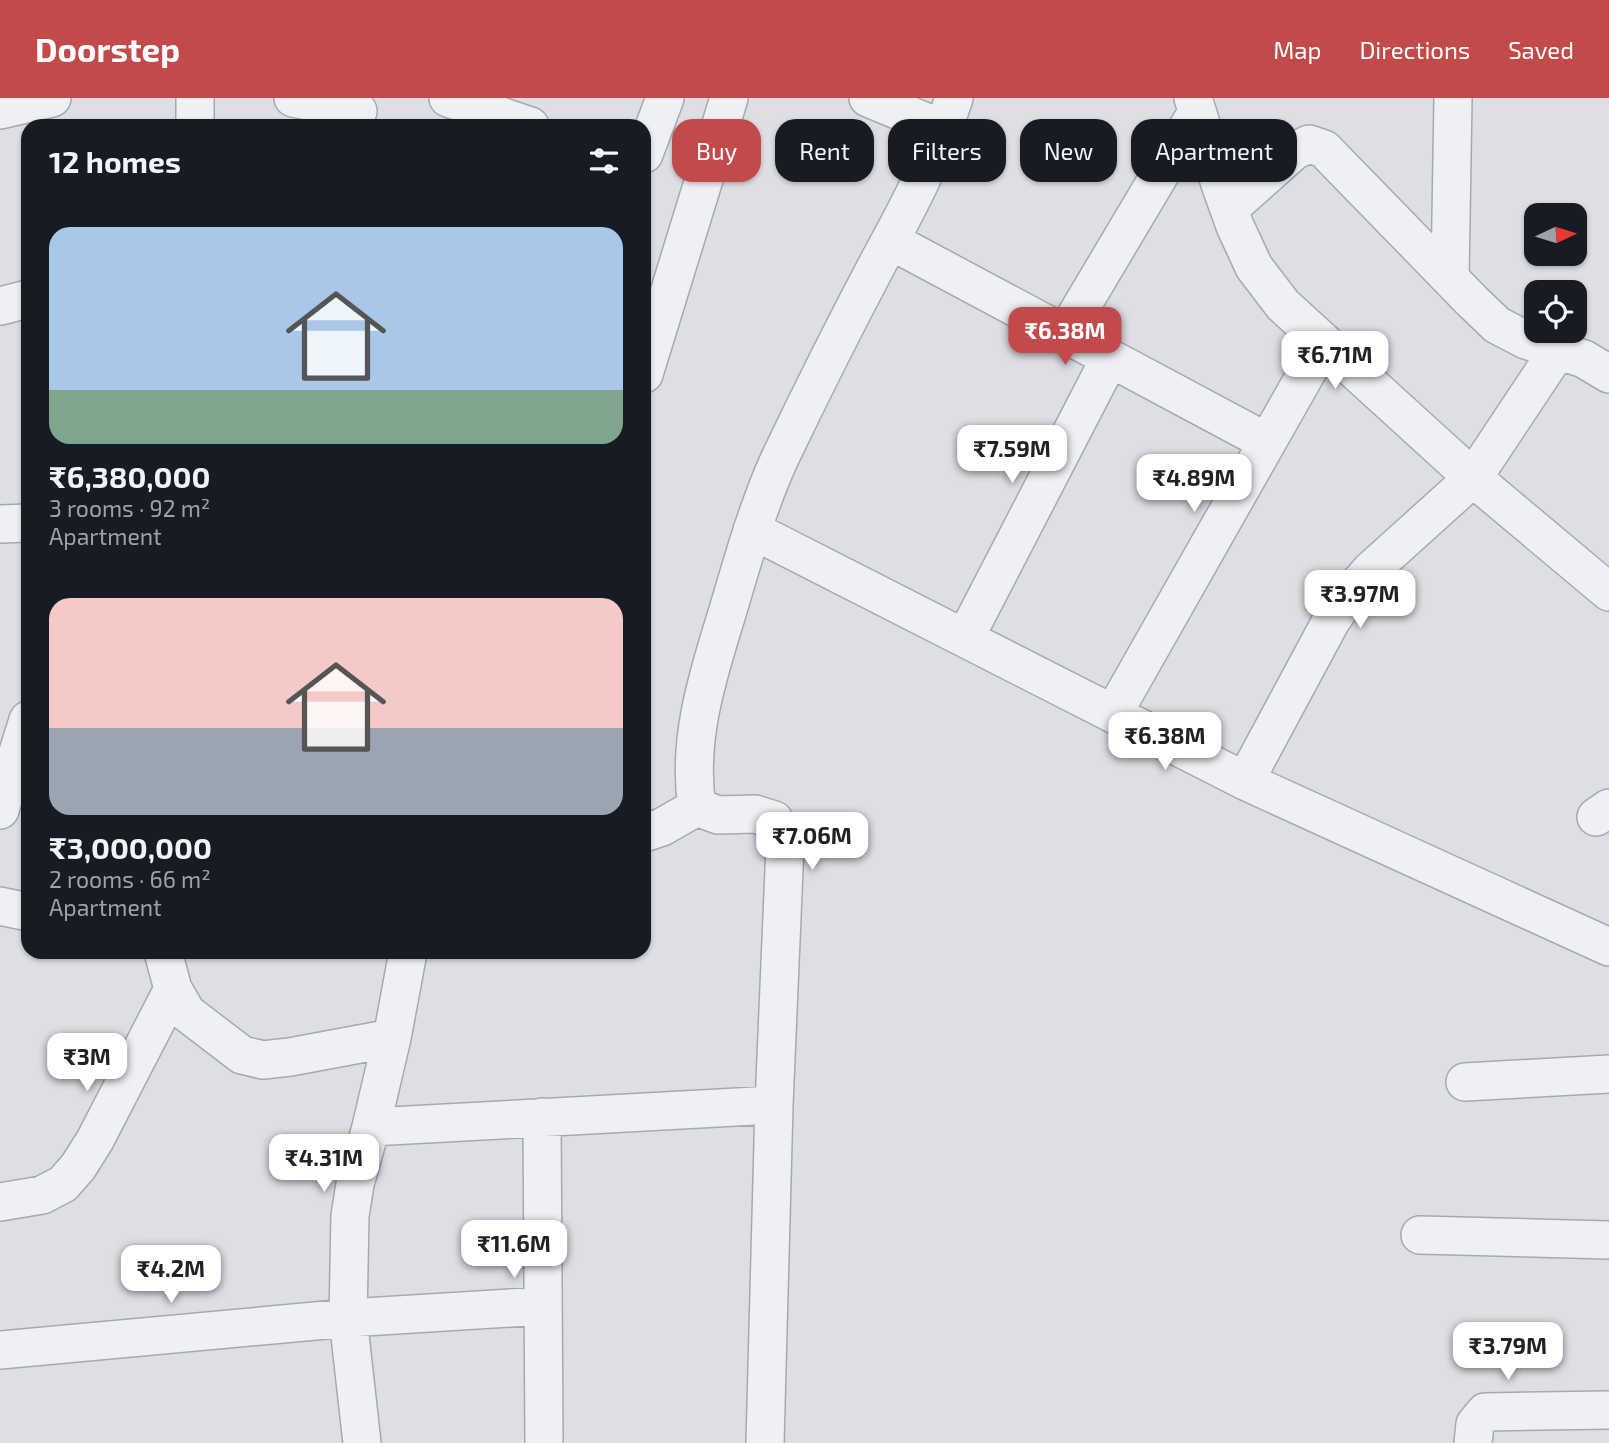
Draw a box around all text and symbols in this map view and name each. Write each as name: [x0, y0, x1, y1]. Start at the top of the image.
text: Doorstep: [35, 29, 180, 69]
text: Map: [1273, 35, 1321, 64]
text: Directions: [1359, 35, 1470, 64]
text: Saved: [1508, 35, 1574, 64]
chip: Buy: [672, 119, 761, 182]
chip: Rent: [775, 119, 874, 182]
chip: Filters: [888, 119, 1006, 182]
chip: New: [1020, 119, 1117, 182]
chip: Apartment: [1131, 119, 1297, 182]
icon: filters: [585, 142, 623, 180]
text: 12 homes: [49, 143, 181, 179]
north arrow: [1524, 203, 1587, 266]
map controls: [1524, 203, 1587, 343]
icon: home: [273, 273, 399, 399]
button: locate: [1524, 280, 1587, 343]
pin: ₹6.38M: [1008, 308, 1122, 367]
text: ₹6.38M: [1024, 316, 1106, 344]
pin: ₹6.71M: [1278, 331, 1392, 391]
text: ₹6.71M: [1297, 340, 1373, 368]
pin: ₹7.59M: [955, 426, 1069, 485]
text: ₹7.59M: [973, 434, 1051, 462]
pin: ₹4.89M: [1137, 454, 1251, 514]
text: ₹6,380,000: [49, 458, 210, 494]
text: ₹4.89M: [1153, 463, 1235, 491]
text: 3 rooms · 92 m²: [49, 494, 210, 522]
text: Apartment: [49, 522, 162, 550]
pin: ₹3.97M: [1303, 570, 1417, 630]
text: ₹3.97M: [1320, 579, 1400, 607]
icon: home: [273, 644, 399, 770]
pin: ₹6.38M: [1108, 712, 1222, 772]
text: ₹6.38M: [1124, 721, 1206, 749]
pin: ₹7.06M: [755, 812, 869, 872]
text: ₹7.06M: [772, 821, 852, 849]
text: ₹3,000,000: [49, 829, 212, 865]
text: 2 rooms · 66 m²: [49, 865, 211, 893]
text: Apartment: [49, 893, 162, 921]
pin: ₹3M: [53, 1034, 121, 1093]
text: ₹3M: [63, 1042, 111, 1070]
pin: ₹4.31M: [267, 1134, 381, 1194]
text: ₹4.31M: [285, 1143, 363, 1171]
pin: ₹11.6M: [457, 1220, 571, 1280]
text: ₹11.6M: [477, 1229, 551, 1257]
pin: ₹4.2M: [122, 1246, 220, 1305]
text: ₹4.2M: [137, 1254, 205, 1282]
pin: ₹3.79M: [1451, 1322, 1565, 1382]
text: ₹3.79M: [1469, 1331, 1547, 1359]

